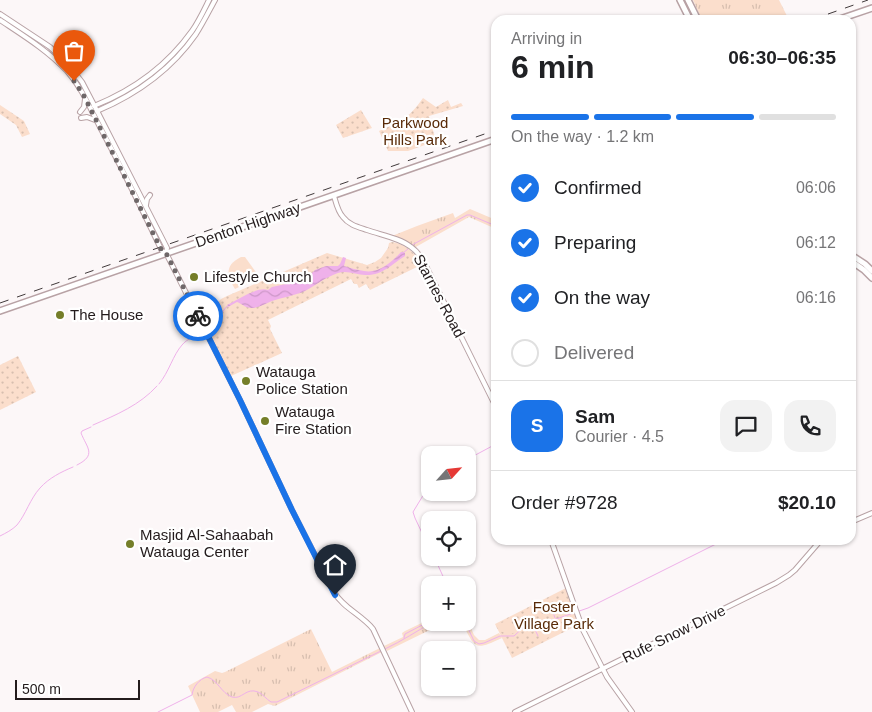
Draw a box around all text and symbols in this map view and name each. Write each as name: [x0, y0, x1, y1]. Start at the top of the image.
pin: [53, 30, 95, 81]
text: Arriving in: [511, 30, 582, 47]
icon: bag: [60, 37, 88, 65]
text: 06:30–06:35: [728, 47, 836, 68]
text: 6 min: [511, 49, 595, 85]
park label: Parkwood Hills Park: [382, 114, 448, 148]
text: On the way · 1.2 km: [511, 128, 654, 145]
icon: check: [511, 174, 539, 202]
text: Confirmed: [554, 177, 642, 198]
text: 06:06: [796, 179, 836, 196]
street label: Denton Highway: [193, 198, 303, 250]
icon: check: [511, 229, 539, 257]
text: Preparing: [554, 232, 636, 253]
text: 06:12: [796, 234, 836, 251]
street label: Starnes Road: [410, 251, 468, 340]
place label: Lifestyle Church: [204, 268, 312, 285]
marker: Lifestyle Church: [188, 271, 200, 283]
icon: check: [511, 284, 539, 312]
text: On the way: [554, 287, 650, 308]
text: 06:16: [796, 289, 836, 306]
courier: [173, 291, 223, 341]
icon: bike: [184, 302, 212, 330]
place label: The House: [70, 306, 143, 323]
marker: The House: [54, 309, 66, 321]
text: Delivered: [554, 342, 634, 363]
place label: Watauga Police Station: [256, 363, 348, 397]
marker: Watauga Police Station: [240, 375, 252, 387]
button: chat: [720, 400, 772, 452]
button: phone: [784, 400, 836, 452]
place label: Watauga Fire Station: [275, 403, 352, 437]
text: Sam: [575, 406, 615, 427]
marker: Watauga Fire Station: [259, 415, 271, 427]
text: S: [531, 415, 543, 436]
text: Courier · 4.5: [575, 428, 664, 445]
north arrow: [421, 446, 476, 501]
map controls: [421, 446, 476, 696]
text: Order #9728: [511, 492, 618, 513]
text: $20.10: [778, 492, 836, 513]
button: locate: [421, 511, 476, 566]
place label: Masjid Al-Sahaabah Watauga Center: [140, 526, 273, 560]
marker: Masjid Al-Sahaabah Watauga Center: [124, 538, 136, 550]
pin: [314, 544, 356, 595]
icon: home: [321, 551, 349, 579]
button: +: [421, 576, 476, 631]
park label: Foster Village Park: [514, 598, 594, 632]
street label: Rufe Snow Drive: [619, 601, 728, 666]
button: −: [421, 641, 476, 696]
scale bar: [15, 677, 140, 700]
text: 500 m: [22, 681, 61, 697]

